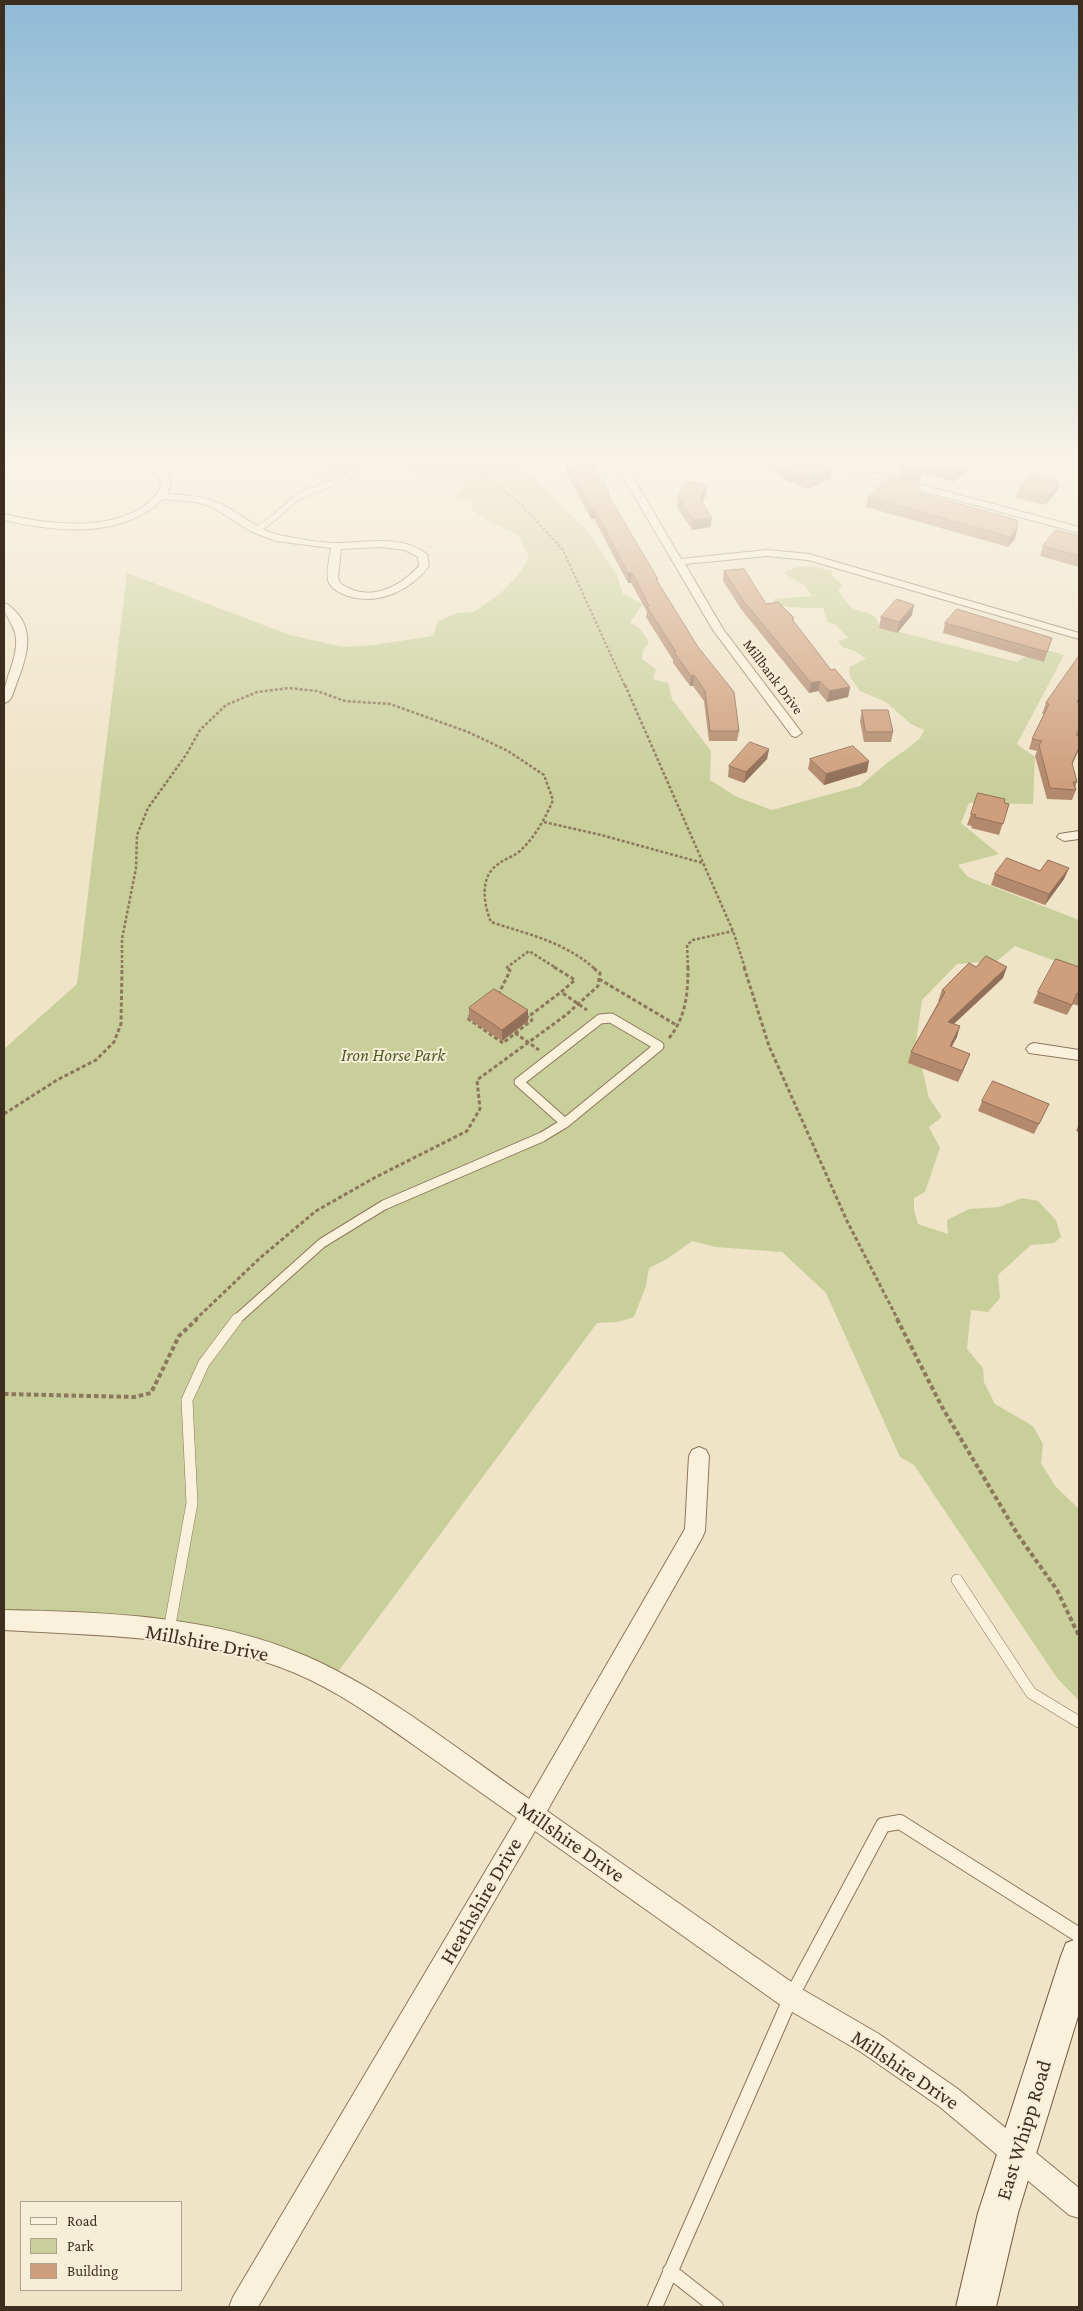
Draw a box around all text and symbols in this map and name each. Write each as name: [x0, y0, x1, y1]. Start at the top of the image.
street label: Millbank Drive: [739, 636, 807, 718]
park label: Iron Horse Park: [341, 1044, 445, 1066]
street label: Millshire Drive: [143, 1619, 271, 1667]
street label: Millshire Drive: [513, 1796, 629, 1888]
street label: Heathshire Drive: [435, 1833, 527, 1969]
street label: Millshire Drive: [846, 2025, 964, 2115]
street label: East Whipp Road: [991, 2057, 1057, 2203]
legend: [20, 2201, 182, 2291]
text: Road: [67, 2213, 97, 2229]
text: Park: [67, 2238, 94, 2254]
text: Building: [67, 2263, 118, 2279]

